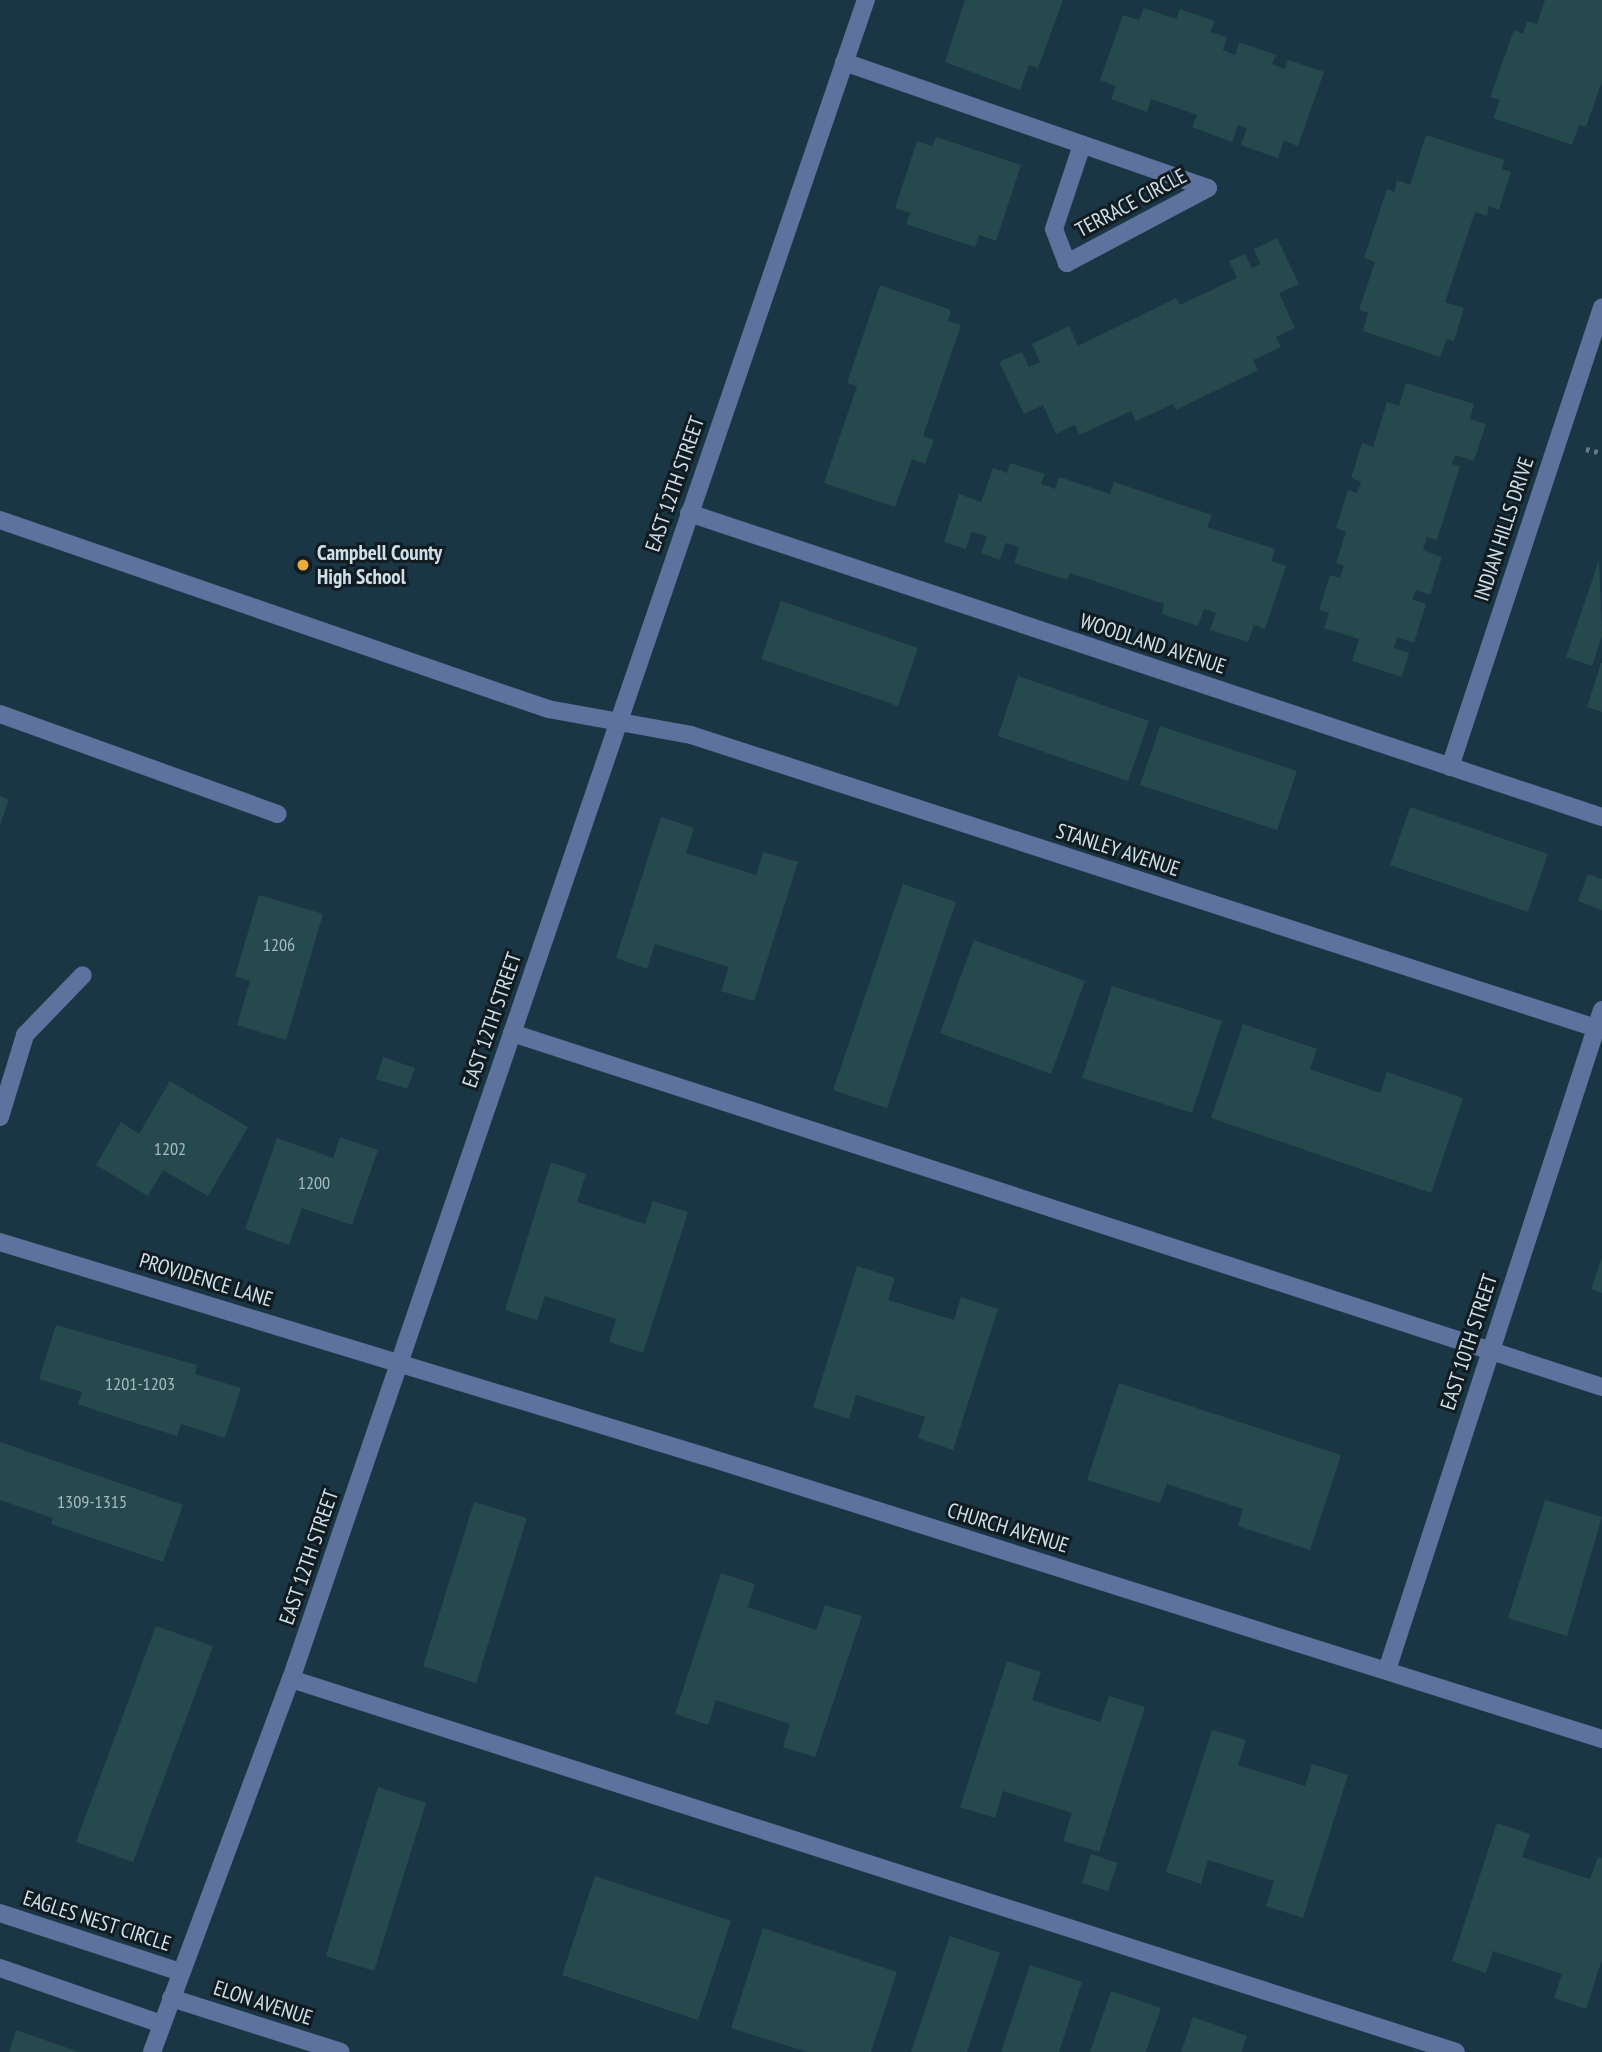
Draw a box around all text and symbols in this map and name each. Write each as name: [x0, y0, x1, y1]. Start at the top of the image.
street label: TERRACE CIRCLE: [1071, 163, 1191, 243]
street label: EAST 12TH STREET: [640, 413, 710, 555]
street label: INDIAN HILLS DRIVE: [1469, 454, 1539, 604]
place label: Campbell County High School: [317, 540, 442, 590]
marker: Campbell County High School: [295, 557, 311, 573]
street label: WOODLAND AVENUE: [1077, 608, 1229, 680]
street label: STANLEY AVENUE: [1053, 818, 1183, 882]
house number: 1206: [263, 934, 295, 956]
street label: EAST 12TH STREET: [457, 949, 527, 1091]
house number: 1202: [154, 1138, 186, 1160]
house number: 1200: [298, 1172, 330, 1194]
street label: PROVIDENCE LANE: [136, 1248, 276, 1312]
street label: EAST 10TH STREET: [1435, 1271, 1503, 1413]
house number: 1201-1203: [105, 1373, 175, 1395]
street label: EAST 12TH STREET: [274, 1486, 344, 1628]
house number: 1309-1315: [57, 1491, 127, 1513]
street label: CHURCH AVENUE: [944, 1498, 1072, 1558]
street label: EAGLES NEST CIRCLE: [20, 1885, 174, 1957]
street label: ELON AVENUE: [210, 1975, 316, 2031]

